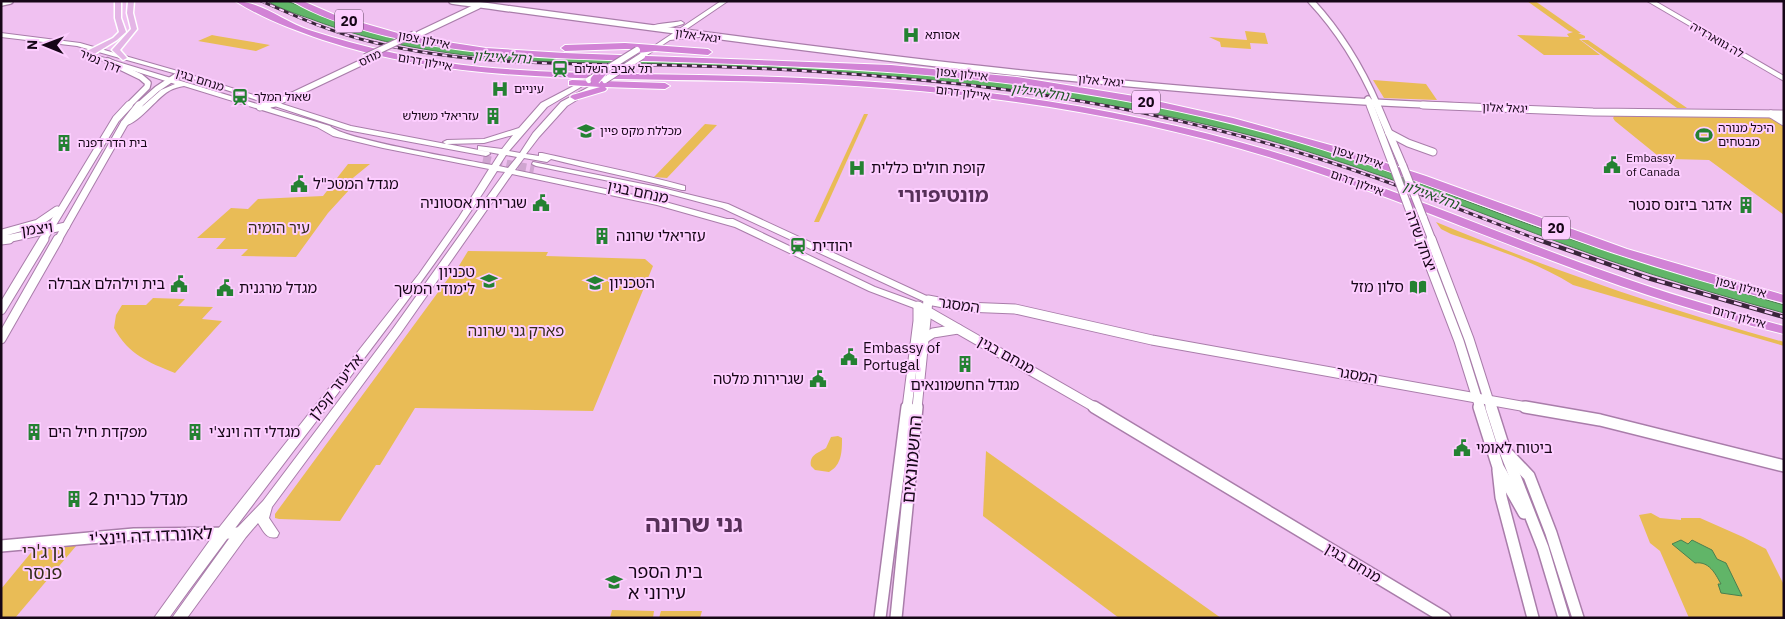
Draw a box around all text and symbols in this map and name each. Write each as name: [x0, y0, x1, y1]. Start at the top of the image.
road number: 20: [335, 10, 363, 32]
street label: לה גווארדיה: [1688, 18, 1747, 61]
north arrow: [20, 20, 70, 70]
street label: יגאל אלון: [674, 25, 722, 46]
hospital icon: אסותא: [901, 25, 921, 45]
street label: איילון צפון: [397, 27, 452, 52]
place label: אסותא: [925, 27, 960, 42]
text: N: [23, 40, 41, 50]
street label: דרך נמיר: [77, 45, 124, 76]
street label: מוזס: [356, 46, 384, 69]
water label: נחל איילון: [472, 46, 533, 68]
street label: איילון דרום: [397, 49, 454, 74]
station icon: תל אביב השלום: [550, 59, 570, 79]
place label: תל אביב השלום: [574, 61, 652, 76]
street label: איילון צפון: [935, 63, 989, 84]
street label: מנחם בגין: [174, 65, 226, 94]
street label: יגאל אלון: [1077, 71, 1125, 90]
hospital icon: עיניים: [490, 79, 510, 99]
water label: נחל איילון: [1010, 79, 1072, 105]
place label: עיניים: [514, 81, 544, 96]
street label: איילון דרום: [935, 82, 992, 103]
station icon: שאול המלך: [230, 87, 250, 107]
place label: שאול המלך: [254, 89, 311, 104]
road number: 20: [1132, 90, 1160, 114]
street label: יגאל אלון: [1482, 99, 1528, 116]
building icon: עזריאלי משולש: [483, 106, 503, 126]
place label: עזריאלי משולש: [402, 108, 479, 123]
place label: היכל מנורה מבטחים: [1718, 120, 1774, 149]
school or university icon: מכללת מקס פיין: [576, 121, 596, 141]
place label: מכללת מקס פיין: [600, 123, 682, 138]
sports icon: היכל מנורה מבטחים: [1694, 125, 1714, 145]
building icon: בית הדר דפנה: [54, 133, 74, 153]
place label: בית הדר דפנה: [78, 135, 147, 150]
street label: איילון צפון: [1331, 141, 1386, 172]
place label: Embassy of Canada: [1626, 150, 1680, 179]
public building icon: Embassy of Canada: [1602, 155, 1622, 175]
hospital icon: קופת חולים כללית: [847, 158, 867, 178]
place label: קופת חולים כללית: [871, 158, 985, 177]
street label: איילון דרום: [1329, 166, 1386, 199]
public building icon: מגדל המטכ"ל: [289, 174, 309, 194]
place label: מגדל המטכ"ל: [313, 174, 399, 193]
street label: מנחם בגין: [606, 176, 671, 207]
water label: נחל איילון: [1401, 177, 1463, 214]
district label: מונטיפיורי: [897, 181, 989, 208]
place label: שגרירות אסטוניה: [420, 193, 527, 212]
public building icon: שגרירות אסטוניה: [531, 193, 551, 213]
place label: אדגר ביזנס סנטר: [1628, 195, 1732, 214]
building icon: אדגר ביזנס סנטר: [1736, 195, 1756, 215]
street label: יצחק שדה: [1402, 208, 1441, 274]
street label: ויצמן: [20, 217, 54, 240]
road number: 20: [1542, 217, 1570, 240]
park label: עיר הומיה: [248, 218, 310, 237]
building icon: עזריאלי שרונה: [592, 226, 612, 246]
place label: עזריאלי שרונה: [616, 226, 706, 245]
station icon: יהודית: [788, 236, 808, 256]
place label: יהודית: [812, 236, 853, 255]
place label: טכניון לימודי המשך: [394, 262, 475, 298]
school or university icon: טכניון לימודי המשך: [479, 271, 499, 291]
school or university icon: הטכניון: [585, 273, 605, 293]
place label: הטכניון: [609, 273, 655, 292]
street label: איילון צפון: [1714, 273, 1769, 301]
place label: בית וילהלם אברלה: [48, 274, 165, 293]
public building icon: בית וילהלם אברלה: [169, 274, 189, 294]
place label: סלון מזל: [1351, 277, 1404, 296]
library icon: סלון מזל: [1408, 277, 1428, 297]
public building icon: מגדל מרגנית: [215, 278, 235, 298]
place label: מגדל מרגנית: [239, 278, 317, 297]
street label: המסגר: [937, 292, 981, 317]
street label: איילון דרום: [1711, 302, 1768, 331]
park label: פארק גני שרונה: [468, 321, 564, 340]
street label: מנחם בגין: [974, 331, 1038, 378]
place label: Embassy of Portugal: [863, 338, 940, 374]
public building icon: Embassy of Portugal: [839, 347, 859, 367]
street label: אליעזר קפלן: [304, 350, 367, 423]
building icon: מגדל החשמונאים: [955, 354, 975, 374]
street label: המסגר: [1335, 361, 1379, 388]
place label: שגרירות מלטה: [713, 369, 804, 388]
public building icon: שגרירות מלטה: [808, 369, 828, 389]
place label: מגדל החשמונאים: [911, 375, 1020, 394]
street label: החשמונאים: [896, 414, 927, 504]
building icon: מפקדת חיל הים: [24, 422, 44, 442]
place label: מפקדת חיל הים: [48, 422, 147, 441]
building icon: מגדלי דה וינצ'י: [185, 422, 205, 442]
place label: מגדלי דה וינצ'י: [209, 422, 300, 441]
public building icon: ביטוח לאומי: [1452, 438, 1472, 458]
place label: ביטוח לאומי: [1476, 438, 1553, 457]
place label: מגדל כנרית 2: [88, 487, 188, 510]
building icon: מגדל כנרית 2: [64, 489, 84, 509]
district label: גני שרונה: [645, 507, 743, 539]
street label: לאונרדו דה וינצ'י: [88, 521, 213, 550]
street label: מנחם בגין: [1322, 538, 1385, 587]
park label: גן ג'רי פנסר: [22, 540, 65, 584]
place label: בית הספר עירוני א: [628, 560, 703, 604]
school or university icon: בית הספר עירוני א: [604, 572, 624, 592]

